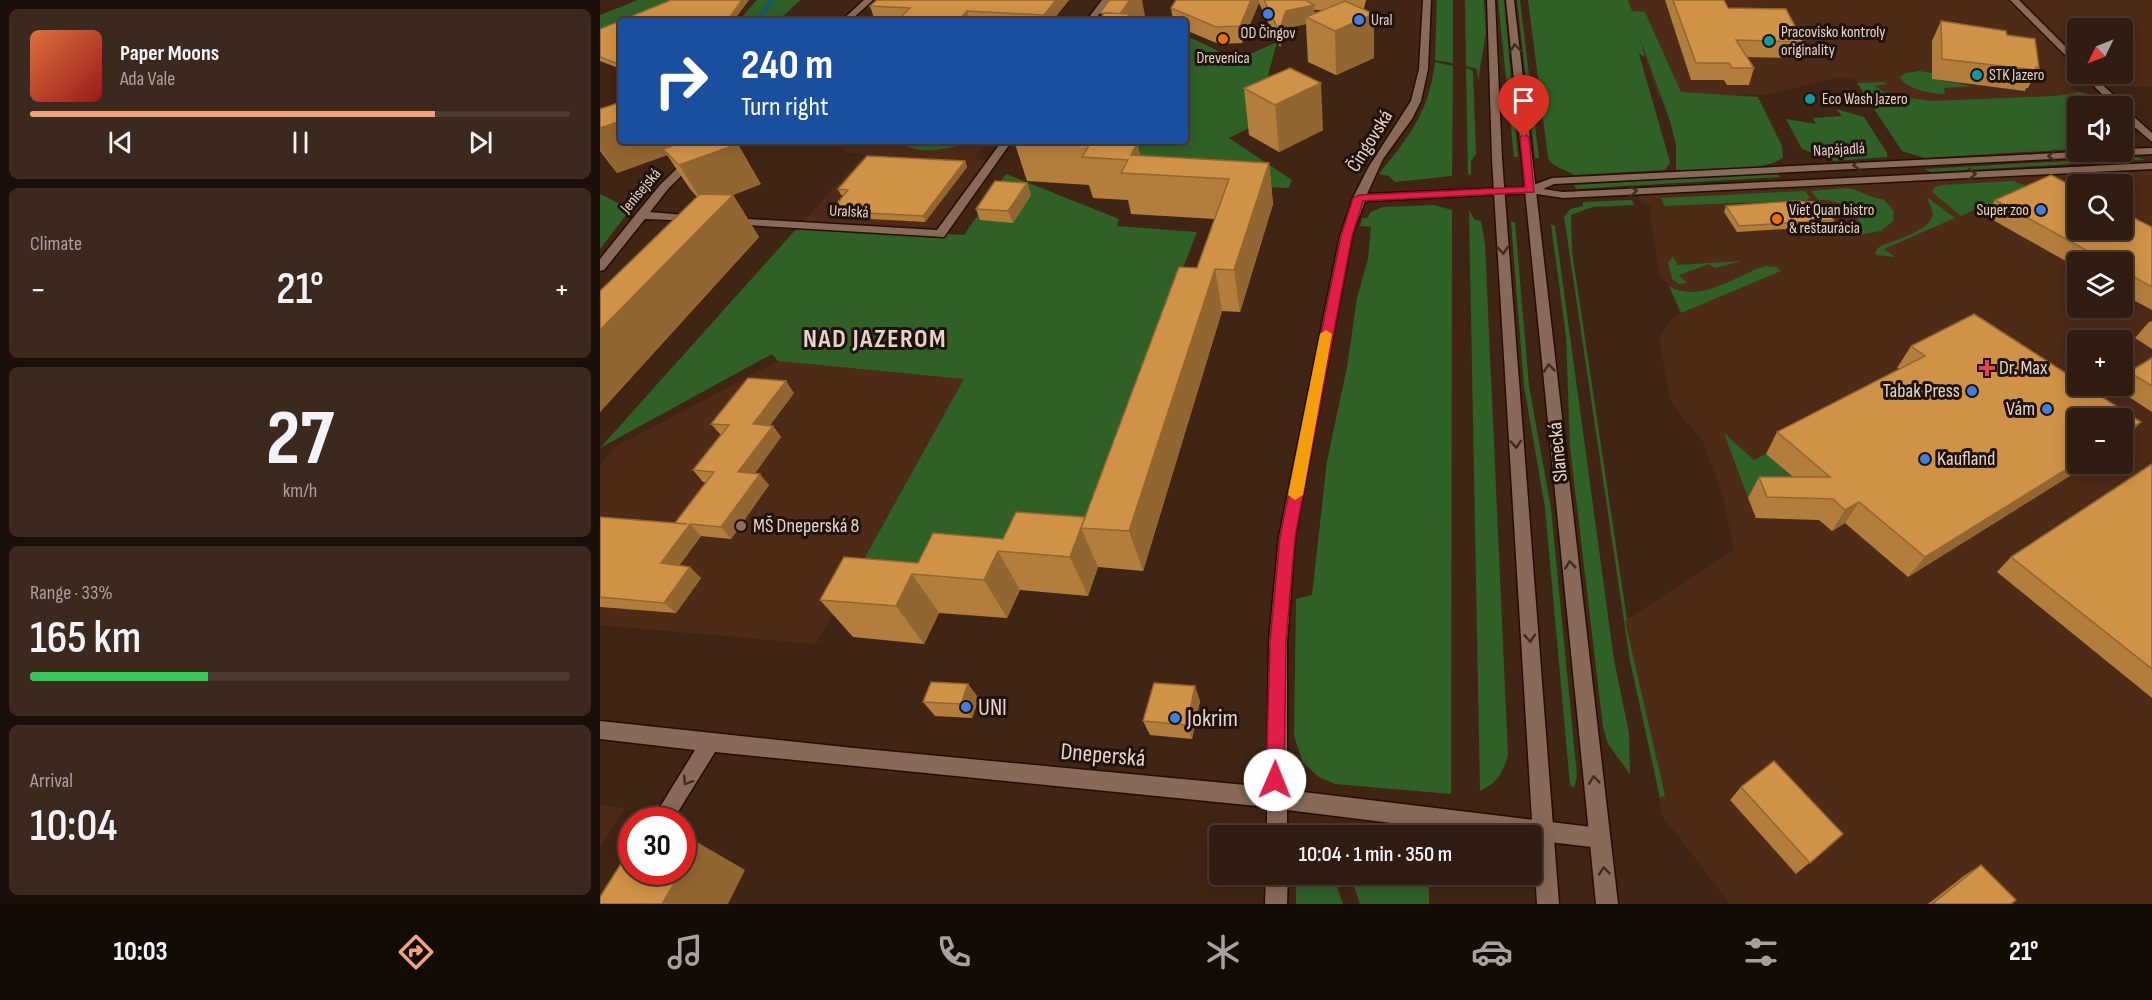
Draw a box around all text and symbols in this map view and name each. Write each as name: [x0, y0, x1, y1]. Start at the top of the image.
marker: OD Čingov: [1261, 7, 1275, 21]
place label: Ural: [1371, 11, 1392, 30]
marker: Ural: [1352, 13, 1366, 27]
north arrow: [2067, 18, 2133, 84]
map controls: [2067, 18, 2133, 474]
place label: Pracovisko kontroly originality: [1781, 23, 1886, 60]
place label: OD Čingov: [1241, 24, 1295, 43]
marker: Drevenica: [1216, 32, 1230, 46]
marker: Pracovisko kontroly originality: [1762, 34, 1776, 48]
text: Paper Moons: [120, 40, 219, 67]
text: 240 m: [741, 40, 833, 91]
icon: right: [642, 42, 720, 120]
one-way arrow: [1509, 44, 1522, 53]
place label: Drevenica: [1196, 49, 1250, 68]
place label: STK Jazero: [1989, 66, 2044, 85]
text: Ada Vale: [120, 67, 175, 91]
marker: STK Jazero: [1970, 68, 1984, 82]
pin: [1498, 75, 1549, 137]
icon: arrive: [1507, 84, 1540, 117]
place label: Eco Wash Jazero: [1822, 90, 1908, 109]
text: Turn right: [741, 91, 828, 123]
marker: Eco Wash Jazero: [1803, 92, 1817, 106]
button: sound: [2067, 96, 2133, 162]
street label: Čingovská: [1342, 106, 1398, 176]
icon: previous: [104, 126, 137, 159]
icon: pause: [284, 126, 317, 159]
icon: next: [464, 126, 497, 159]
street label: Napájadlá: [1813, 139, 1865, 161]
one-way arrow: [2047, 149, 2056, 162]
one-way arrow: [1852, 159, 1861, 172]
street label: Jenisejská: [616, 165, 665, 218]
one-way arrow: [1968, 168, 1977, 181]
button: search: [2067, 174, 2133, 240]
one-way arrow: [1629, 185, 1638, 198]
street label: Uralská: [829, 201, 869, 223]
place label: Viet Quan bistro & reštaurácia: [1789, 201, 1874, 238]
place label: Super zoo: [1976, 201, 2029, 220]
marker: Super zoo: [2034, 203, 2048, 217]
marker: Viet Quan bistro & reštaurácia: [1770, 212, 1784, 226]
text: Climate: [30, 232, 82, 256]
one-way arrow: [1497, 245, 1510, 254]
button: layers: [2067, 252, 2133, 318]
text: 21°: [276, 262, 324, 317]
text: −: [30, 270, 46, 310]
text: +: [554, 270, 570, 310]
district label: NAD JAZEROM: [803, 324, 947, 355]
button: +: [2067, 330, 2133, 396]
place label: Dr. Max: [1999, 356, 2048, 380]
marker: Dr. Max: [1980, 361, 1994, 375]
one-way arrow: [1543, 363, 1556, 372]
place label: Tabak Press: [1883, 379, 1960, 403]
marker: Tabak Press: [1965, 384, 1979, 398]
text: 27: [266, 393, 334, 486]
place label: Vám: [2006, 397, 2035, 421]
marker: Vám: [2040, 402, 2054, 416]
button: −: [2067, 408, 2133, 474]
street label: Slanecká: [1543, 421, 1573, 483]
one-way arrow: [1510, 439, 1523, 448]
place label: Kaufland: [1937, 447, 1995, 471]
marker: Kaufland: [1918, 452, 1932, 466]
text: km/h: [283, 479, 317, 503]
place label: MŠ Dneperská 8: [753, 514, 859, 538]
marker: MŠ Dneperská 8: [734, 519, 748, 533]
one-way arrow: [1565, 561, 1577, 570]
text: Range · 33%: [30, 581, 113, 605]
text: 165 km: [30, 611, 141, 666]
one-way arrow: [1523, 634, 1536, 643]
place label: UNI: [978, 693, 1007, 722]
marker: UNI: [959, 700, 973, 714]
place label: Jokrim: [1186, 704, 1238, 733]
marker: Jokrim: [1168, 711, 1182, 725]
street label: Dneperská: [1059, 737, 1147, 773]
position arrow: [1243, 748, 1307, 812]
text: Arrival: [30, 769, 73, 793]
one-way arrow: [682, 775, 694, 785]
one-way arrow: [1588, 776, 1601, 785]
text: 10:04: [30, 799, 117, 854]
speed limit sign: 30: [618, 807, 696, 885]
text: 10:04 · 1 min · 350 m: [1299, 841, 1452, 868]
one-way arrow: [1598, 867, 1610, 876]
icon: directions: [395, 931, 437, 973]
icon: music: [664, 931, 706, 973]
icon: phone: [933, 931, 975, 973]
icon: climate: [1202, 931, 1244, 973]
icon: car: [1471, 931, 1513, 973]
icon: filters: [1740, 931, 1782, 973]
text: 10:03: [114, 936, 168, 968]
text: 21°: [2009, 936, 2038, 968]

